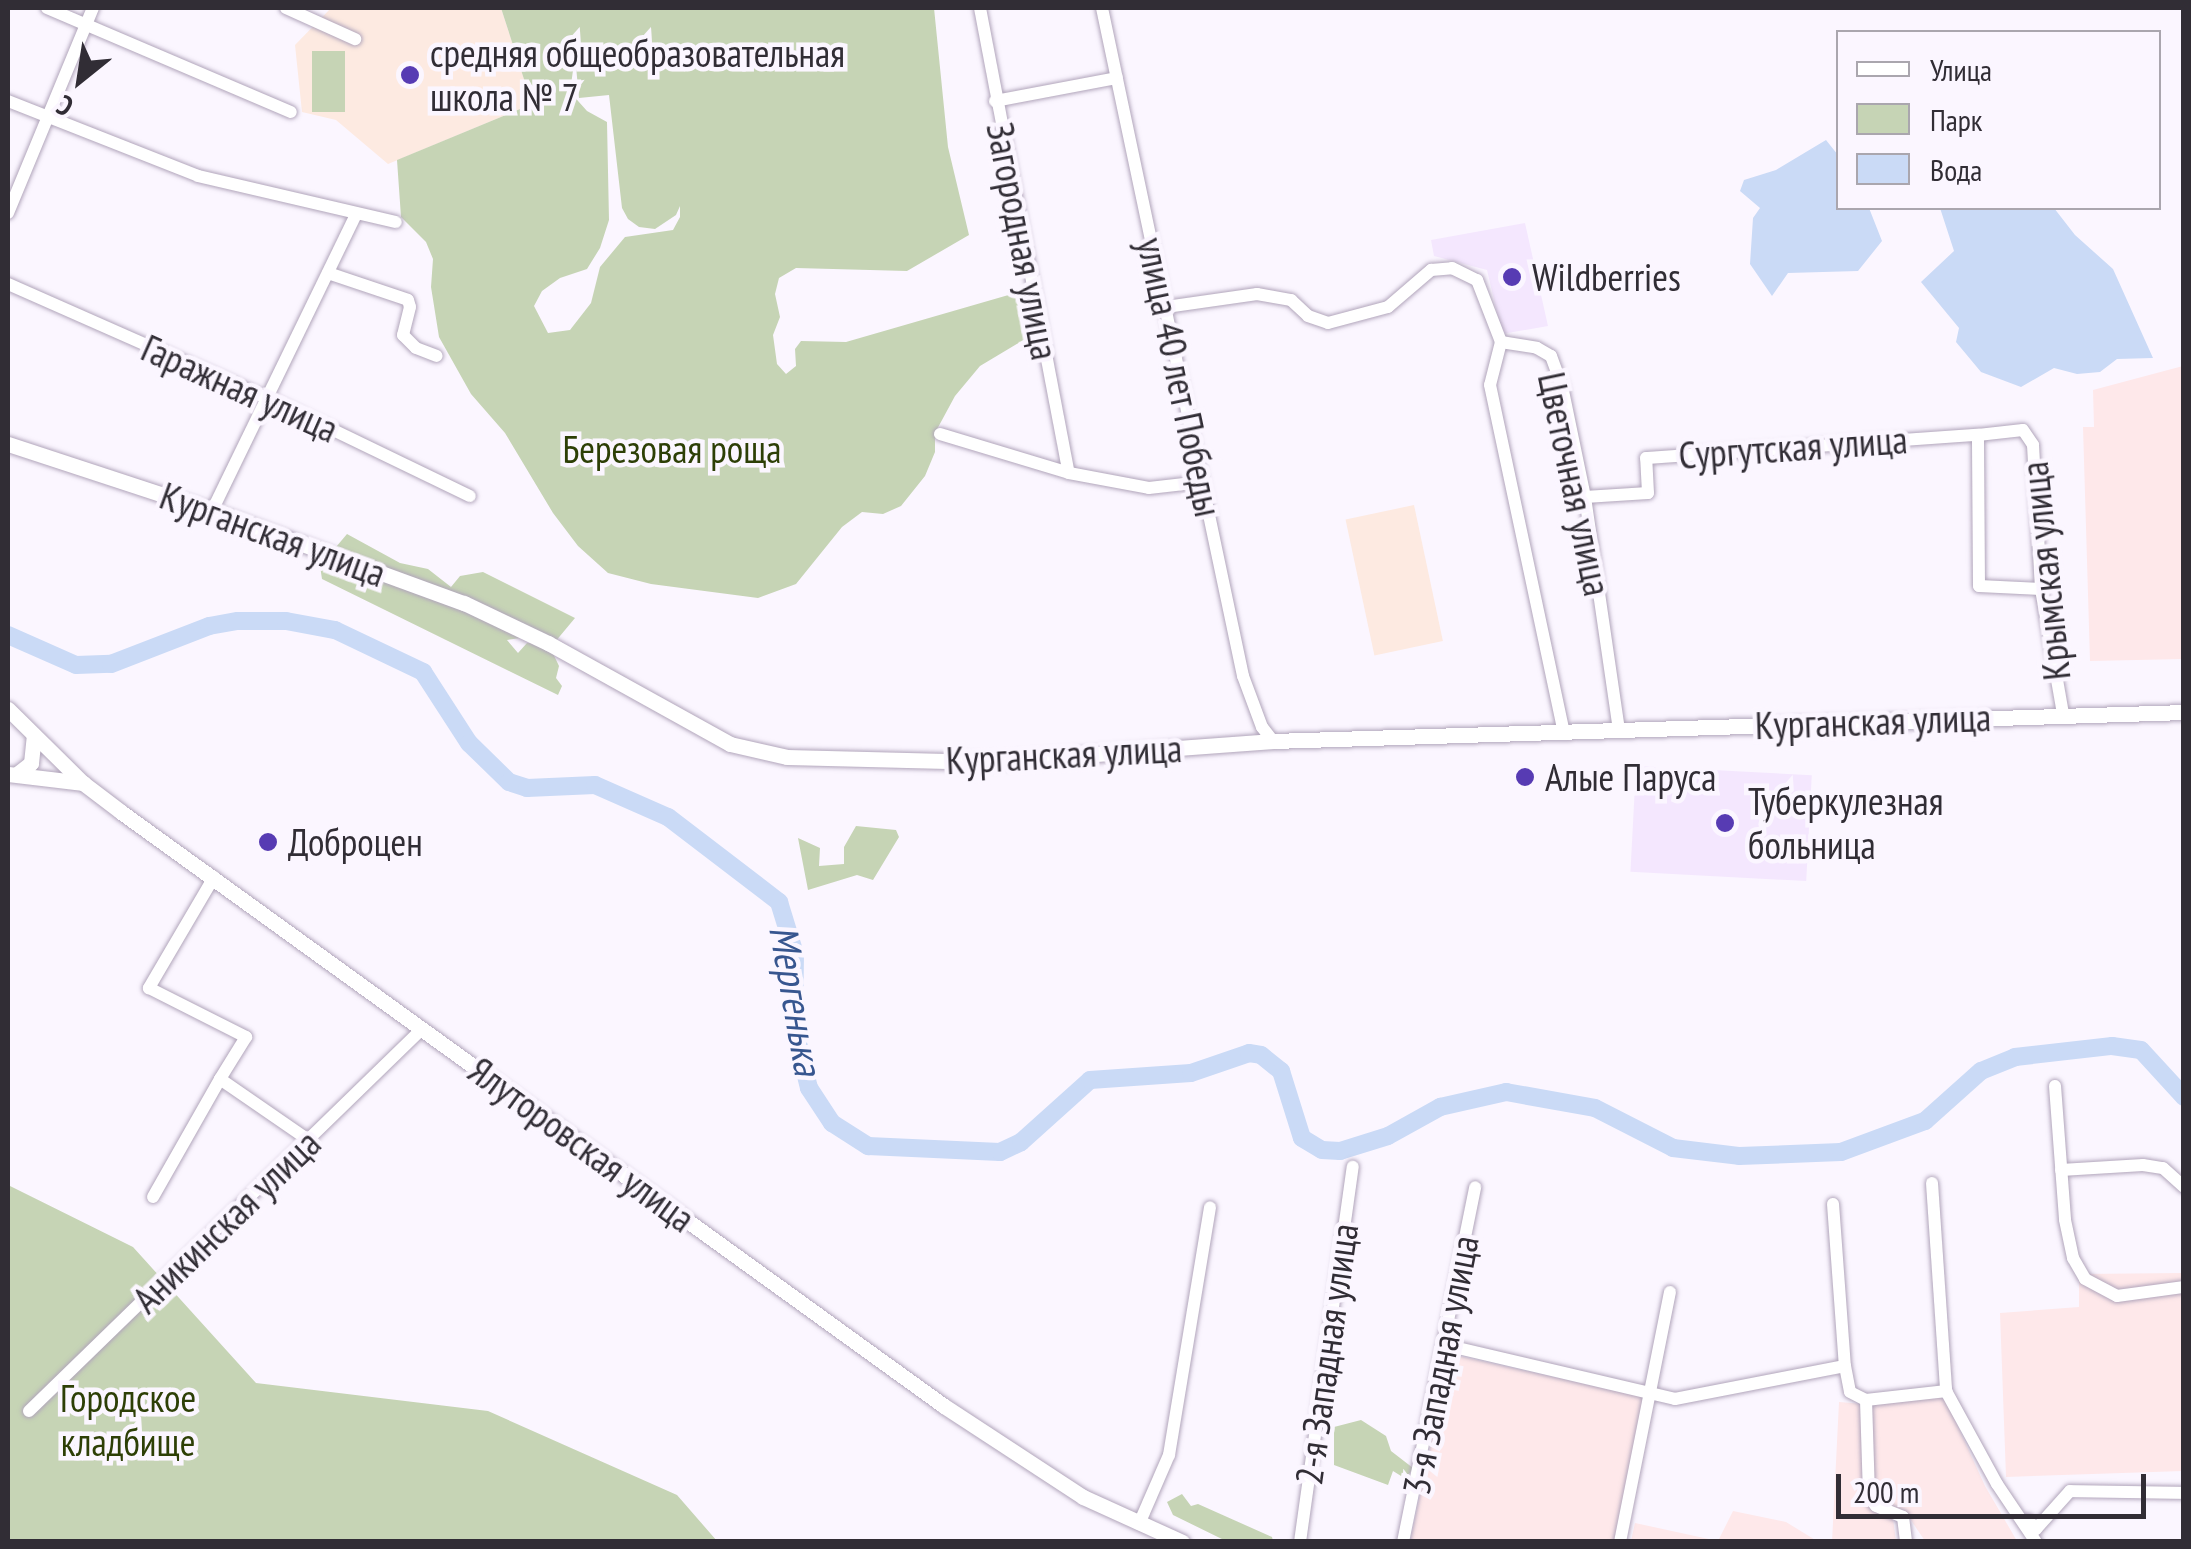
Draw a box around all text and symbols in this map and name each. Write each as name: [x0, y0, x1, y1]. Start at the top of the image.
north arrow: [30, 30, 130, 130]
place label: средняя общеобразовательная школа № 7: [430, 30, 845, 120]
legend: [1836, 30, 2161, 210]
text: Улица: [1930, 50, 1992, 89]
marker: средняя общеобразовательная школа № 7: [399, 64, 421, 86]
text: С: [50, 87, 80, 126]
text: Парк: [1930, 100, 1982, 139]
street label: Загородная улица: [978, 118, 1068, 364]
text: Вода: [1930, 150, 1982, 189]
street label: улица 40 лет Победы: [1128, 233, 1232, 521]
place label: Wildberries: [1532, 254, 1681, 300]
marker: Wildberries: [1501, 266, 1523, 288]
street label: Гаражная улица: [135, 324, 345, 452]
street label: Цветочная улица: [1529, 368, 1621, 600]
street label: Сургутская улица: [1677, 416, 1909, 478]
park label: Березовая роща: [562, 426, 782, 472]
street label: Крымская улица: [2011, 459, 2079, 683]
street label: Курганская улица: [154, 472, 392, 596]
street label: Курганская улица: [1754, 694, 1992, 748]
street label: Курганская улица: [945, 725, 1183, 783]
place label: Алые Паруса: [1545, 754, 1716, 800]
marker: Алые Паруса: [1514, 766, 1536, 788]
place label: Туберкулезная больница: [1748, 778, 1943, 868]
marker: Туберкулезная больница: [1712, 810, 1738, 836]
place label: Доброцен: [288, 819, 423, 865]
marker: Доброцен: [257, 831, 279, 853]
water label: Мергенька: [760, 921, 834, 1079]
street label: Ялуторовская улица: [460, 1047, 704, 1241]
street label: Аникинская улица: [123, 1120, 329, 1322]
street label: 2-я Западная улица: [1285, 1220, 1367, 1488]
street label: 3-я Западная улица: [1393, 1231, 1487, 1499]
park label: Городское кладбище: [60, 1375, 196, 1465]
scale bar: [1841, 1454, 2151, 1516]
text: 200 m: [1853, 1472, 1919, 1511]

